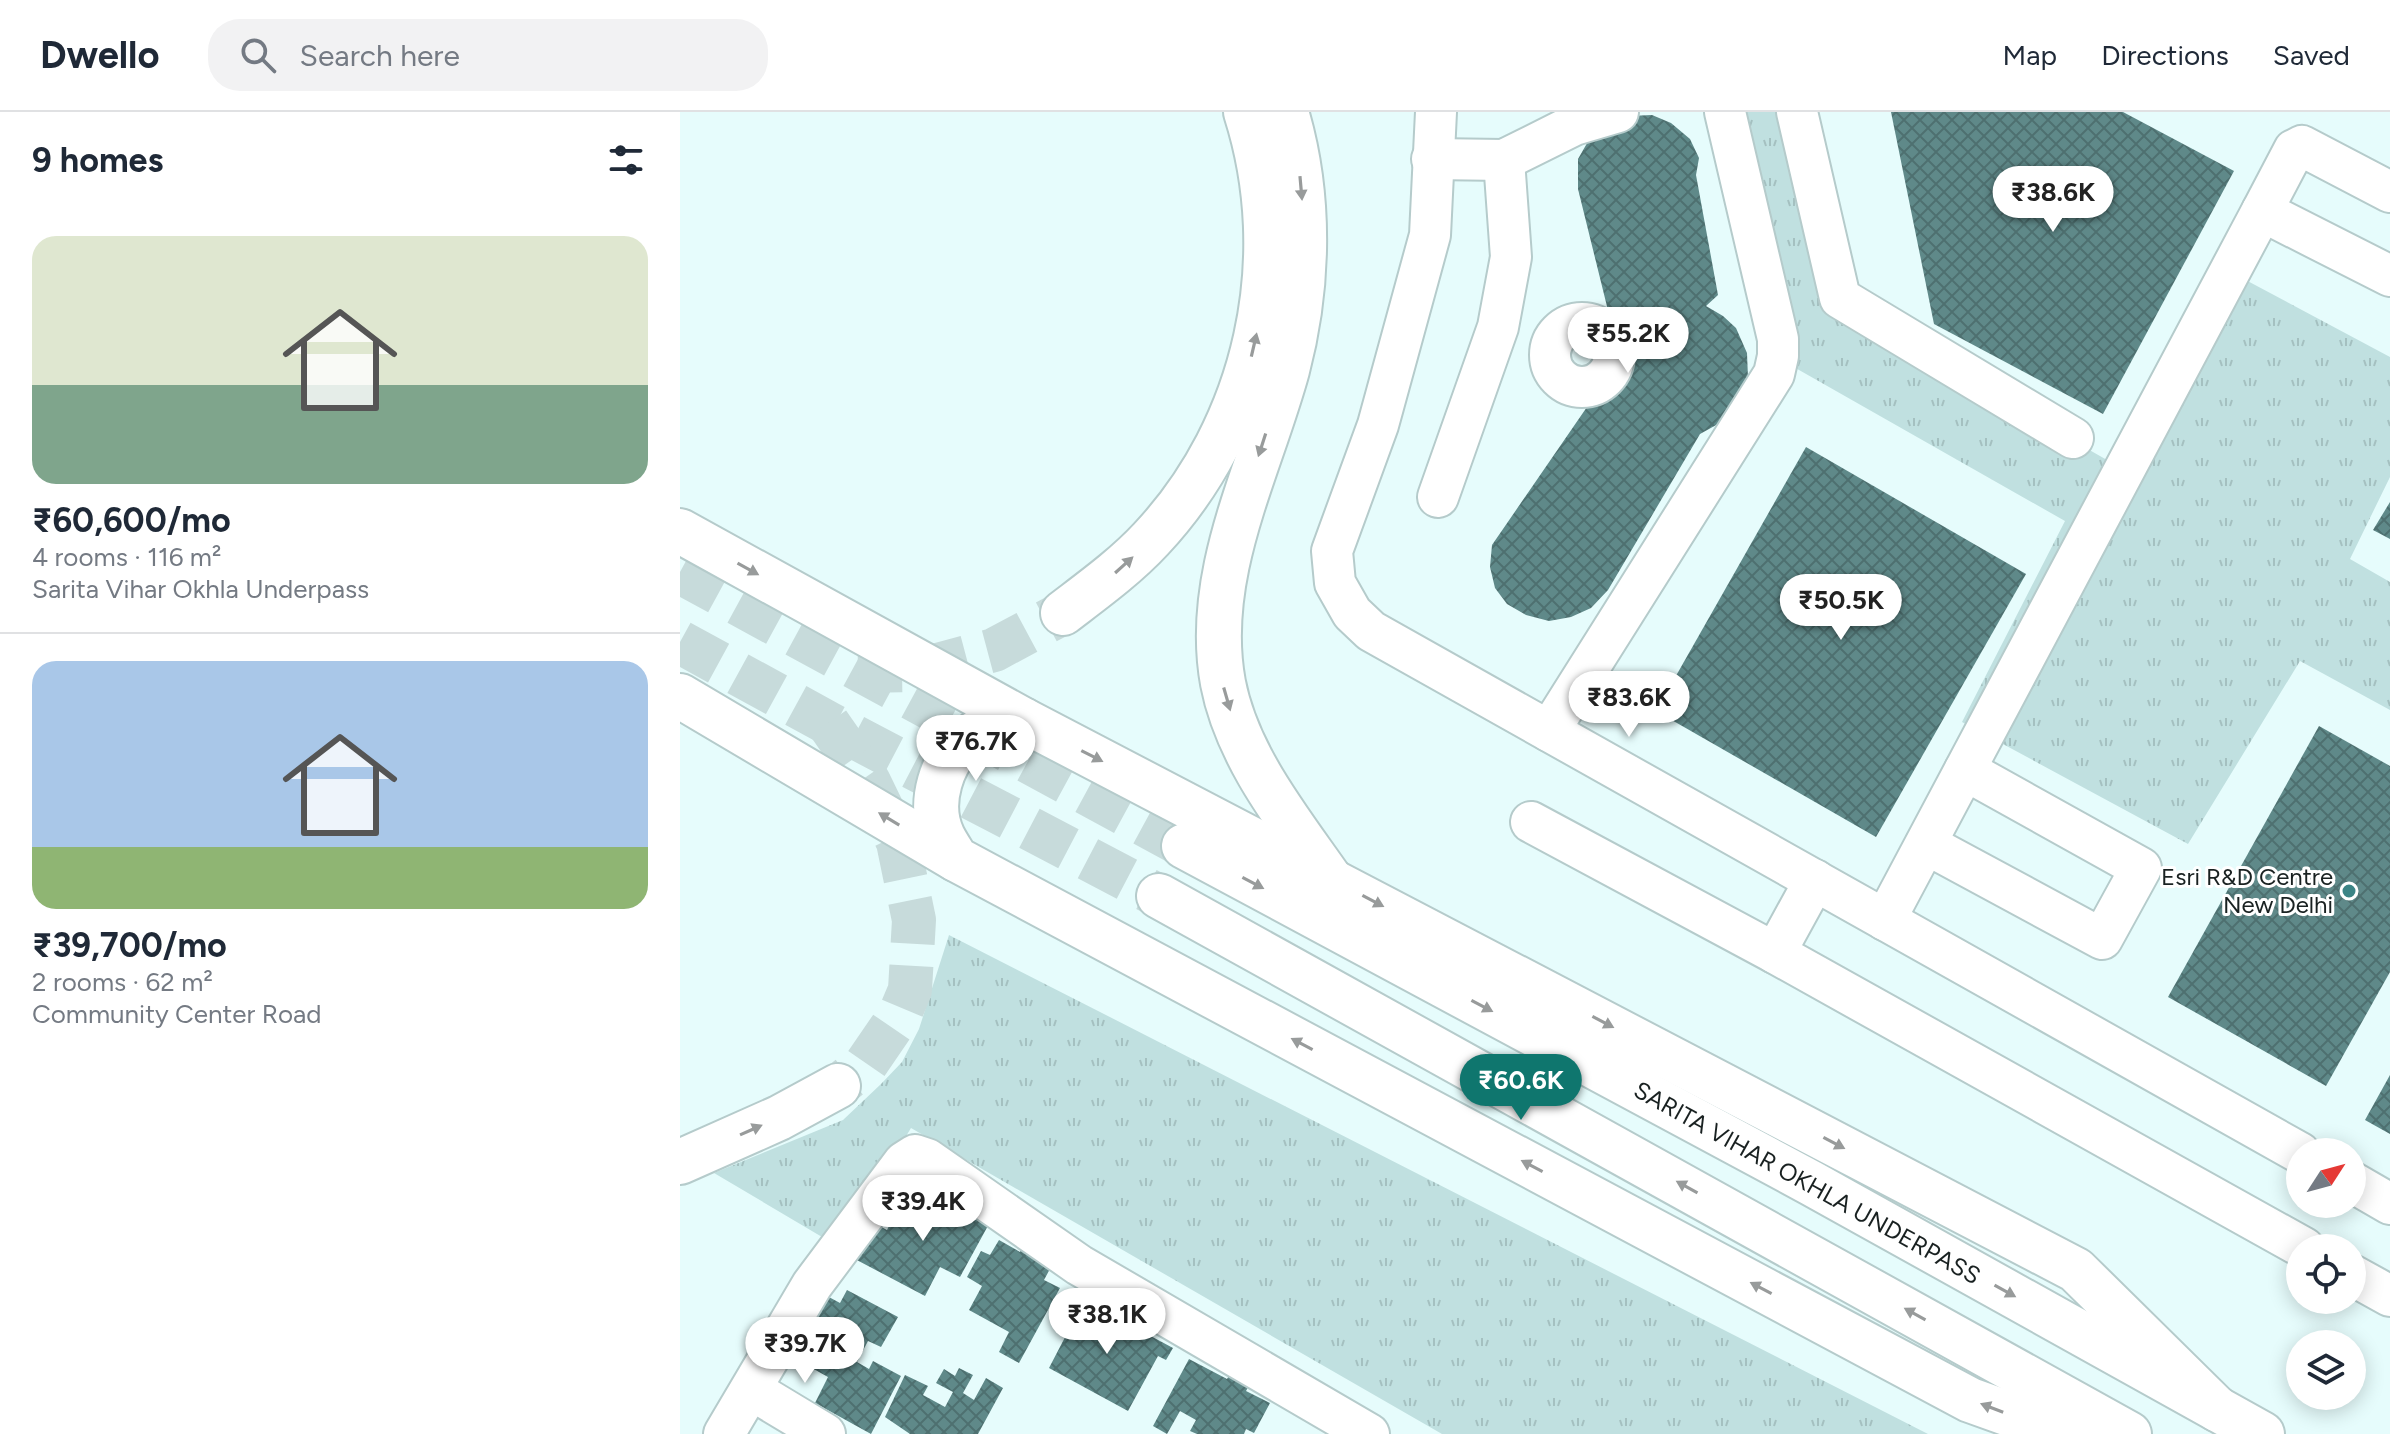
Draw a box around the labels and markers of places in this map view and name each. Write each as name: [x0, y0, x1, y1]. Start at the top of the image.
pin: ₹38.6K: [1988, 166, 2118, 234]
pin: ₹55.2K: [1563, 307, 1693, 375]
pin: ₹50.5K: [1776, 574, 1906, 642]
pin: ₹83.6K: [1564, 671, 1694, 739]
pin: ₹76.7K: [911, 715, 1041, 783]
place label: Esri R&D Centre New Delhi: [2161, 862, 2333, 919]
marker: Esri R&D Centre New Delhi: [2340, 882, 2358, 900]
pin: ₹60.6K: [1456, 1054, 1586, 1122]
pin: ₹39.4K: [858, 1175, 988, 1243]
pin: ₹38.1K: [1042, 1288, 1172, 1356]
pin: ₹39.7K: [740, 1317, 870, 1385]

